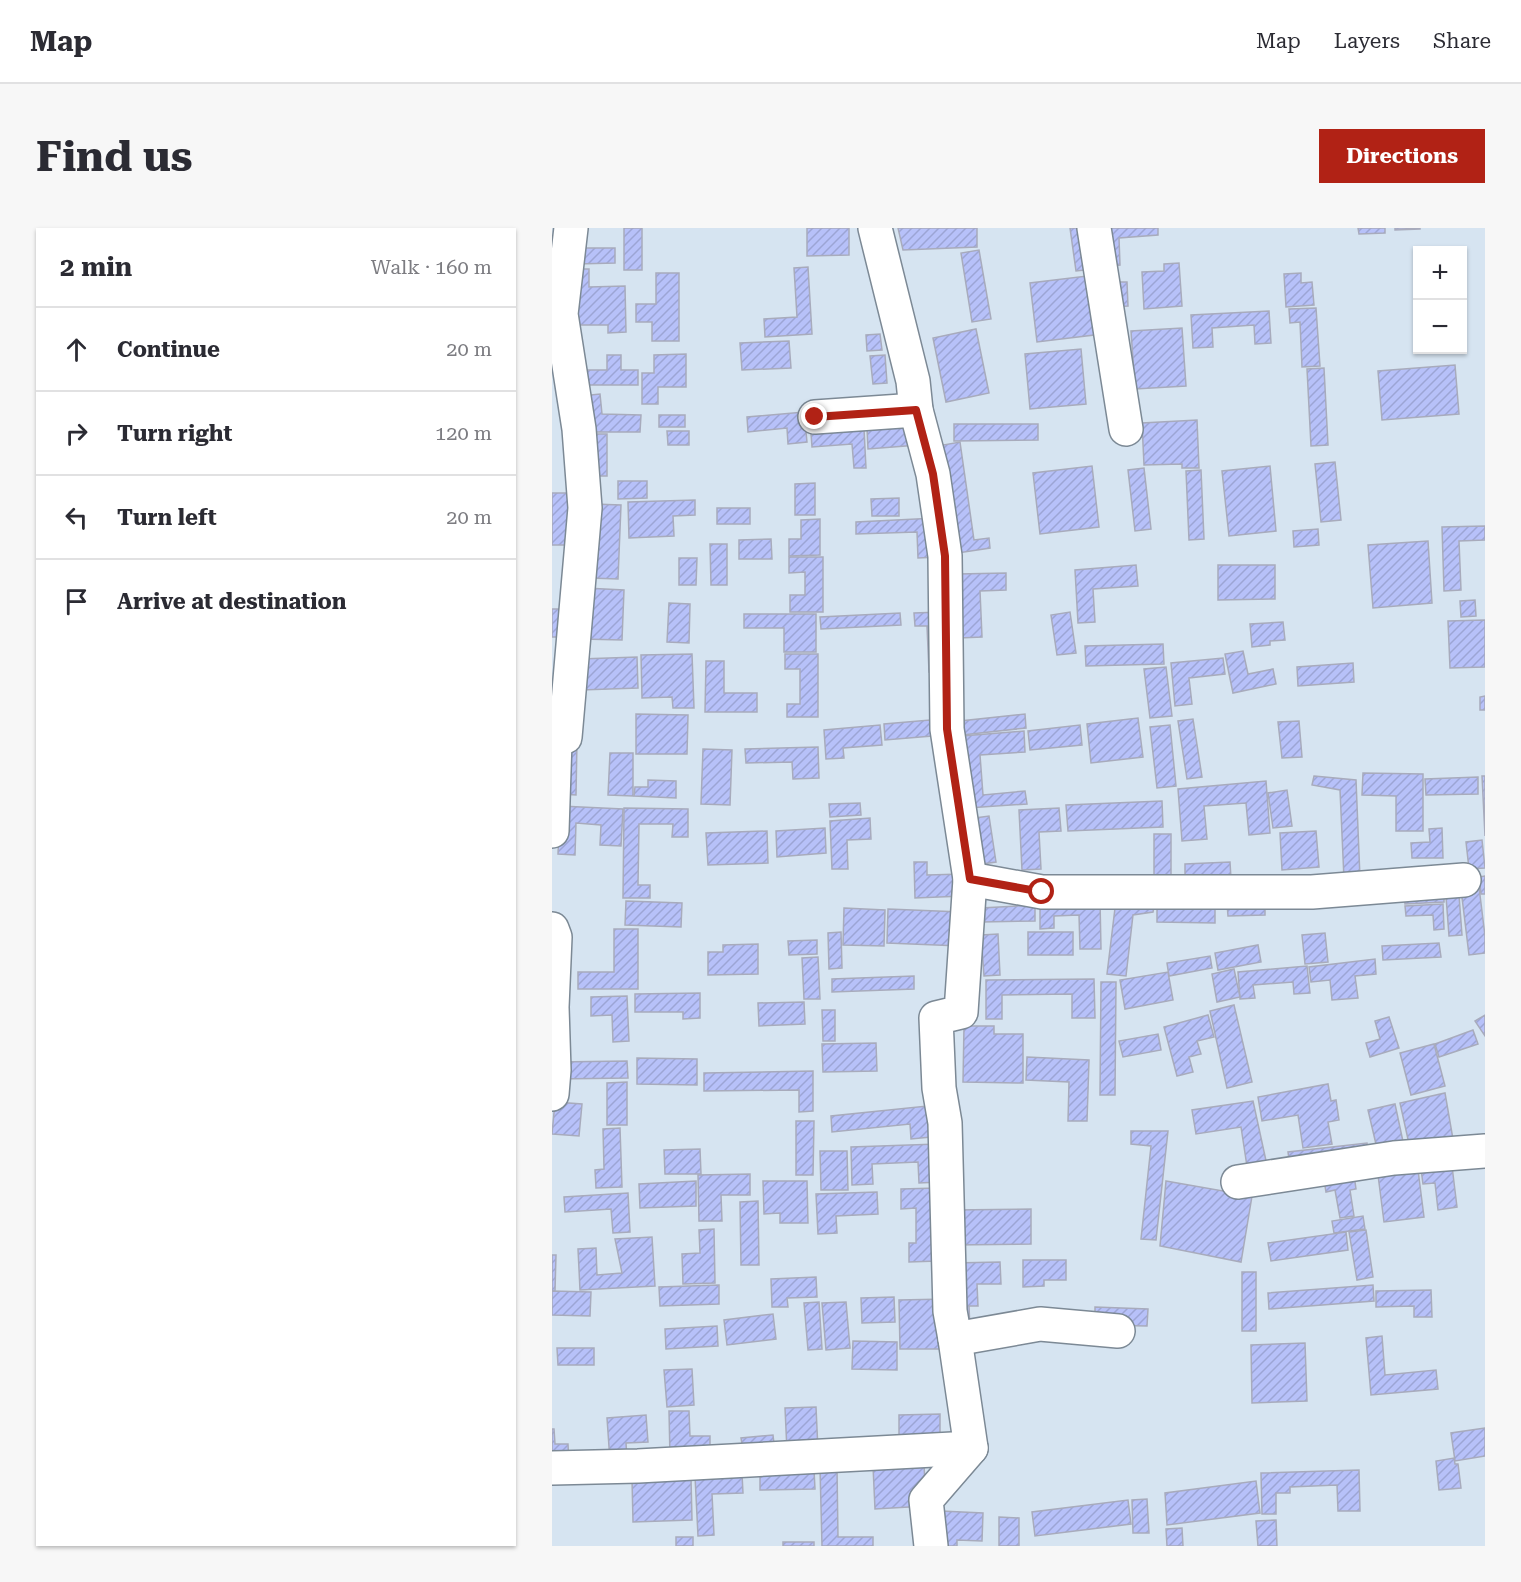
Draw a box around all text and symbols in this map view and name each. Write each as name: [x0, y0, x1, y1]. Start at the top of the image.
text: Map: [30, 25, 92, 58]
text: Map: [1256, 29, 1301, 53]
text: Layers: [1334, 29, 1400, 53]
text: Share: [1433, 29, 1491, 53]
button: Directions: [1319, 129, 1485, 183]
text: Find us: [36, 132, 193, 181]
map controls: [1413, 246, 1467, 354]
button: +: [1413, 246, 1467, 300]
text: 2 min: [60, 252, 132, 282]
text: Walk · 160 m: [371, 255, 492, 279]
button: −: [1413, 300, 1467, 354]
icon: ahead: [60, 333, 93, 366]
text: Continue: [117, 337, 220, 362]
text: 20 m: [446, 337, 492, 361]
route end: [801, 403, 827, 429]
icon: right: [60, 417, 93, 450]
text: Turn right: [117, 421, 232, 446]
text: 120 m: [435, 421, 492, 445]
icon: left: [60, 501, 93, 534]
text: Turn left: [117, 505, 217, 530]
text: 20 m: [446, 505, 492, 529]
icon: arrive: [60, 585, 93, 618]
text: Arrive at destination: [117, 589, 346, 614]
route start: [1028, 878, 1054, 904]

